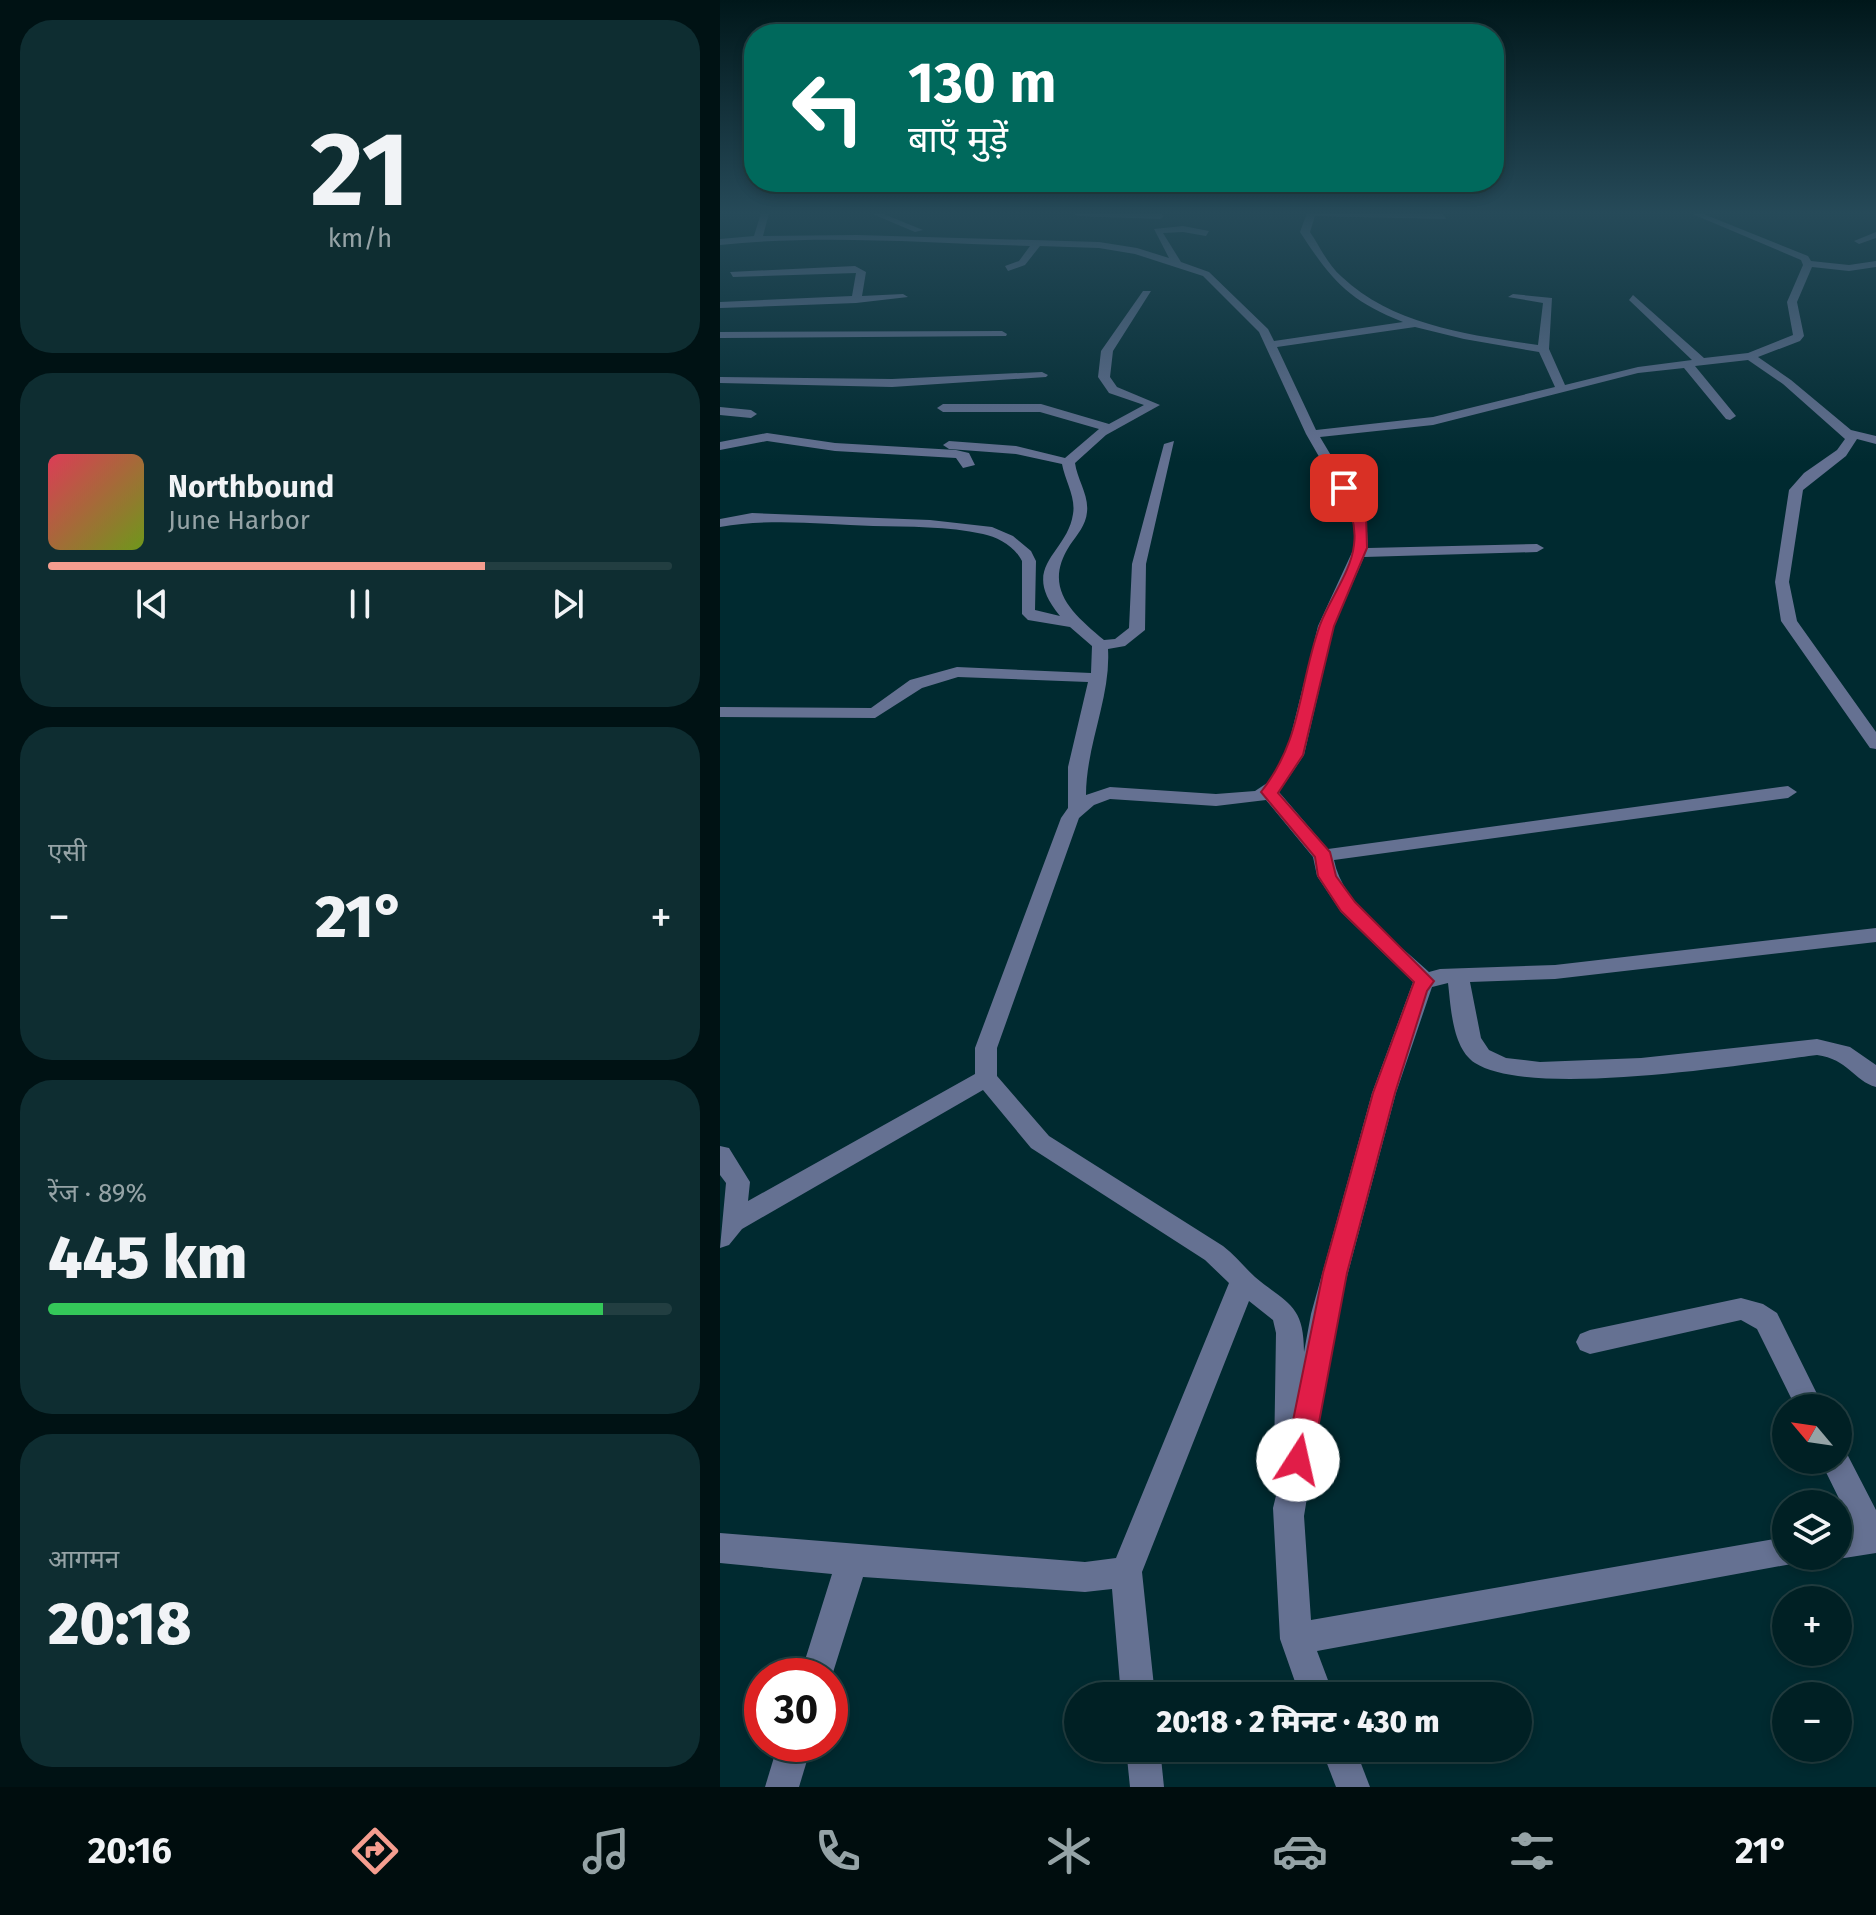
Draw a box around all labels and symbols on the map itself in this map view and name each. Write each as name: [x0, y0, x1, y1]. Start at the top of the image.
pin: [1310, 454, 1378, 522]
north arrow: [1772, 1394, 1852, 1474]
position arrow: [1256, 1418, 1340, 1502]
speed limit sign: 30: [744, 1658, 848, 1762]

